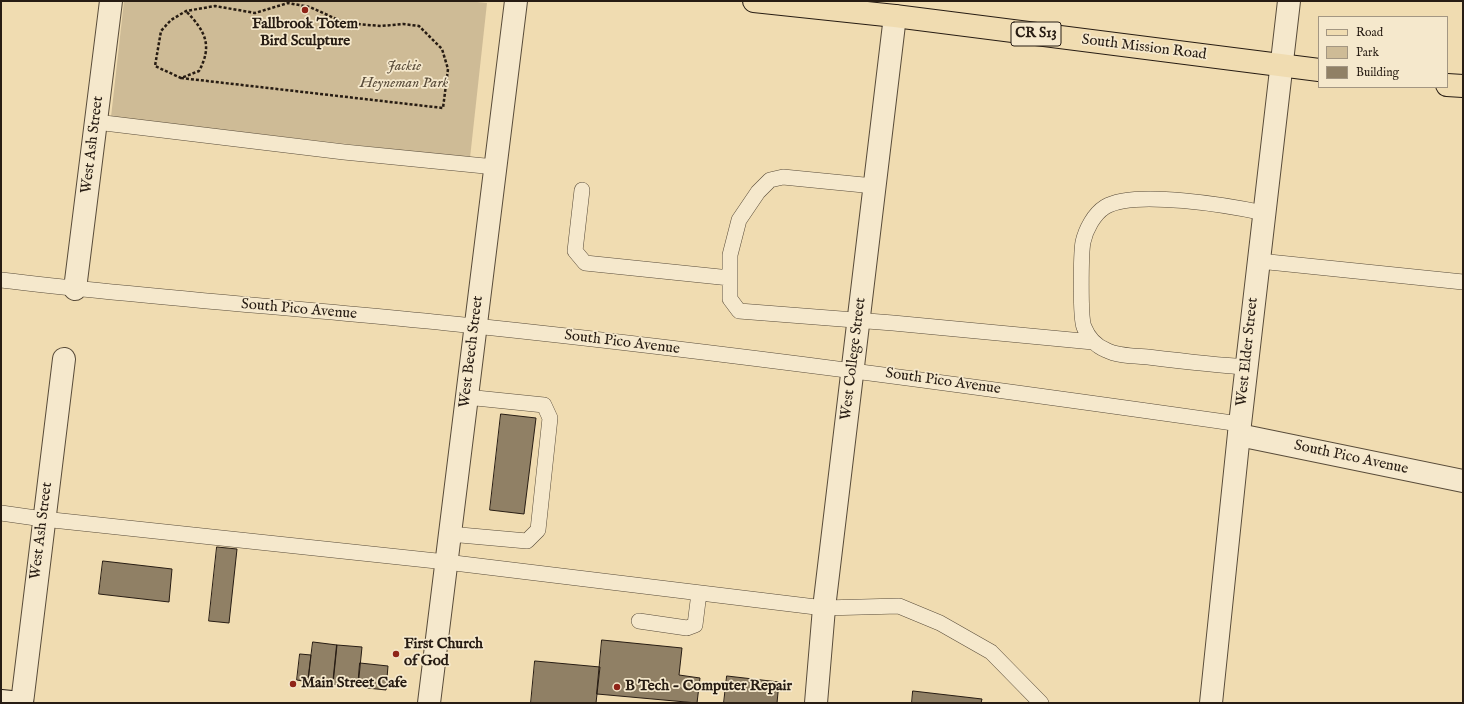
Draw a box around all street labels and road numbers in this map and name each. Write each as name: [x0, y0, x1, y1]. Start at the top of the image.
road number: CR S13: [1011, 22, 1061, 46]
street label: South Mission Road: [1081, 31, 1207, 65]
street label: West Ash Street: [78, 95, 108, 195]
street label: West Beech Street: [456, 295, 488, 409]
street label: South Pico Avenue: [240, 296, 358, 324]
street label: West College Street: [838, 297, 870, 421]
street label: West Elder Street: [1233, 297, 1263, 407]
street label: South Pico Avenue: [563, 327, 681, 359]
street label: South Pico Avenue: [884, 365, 1002, 399]
street label: South Pico Avenue: [1292, 437, 1410, 479]
street label: West Ash Street: [27, 481, 57, 581]

